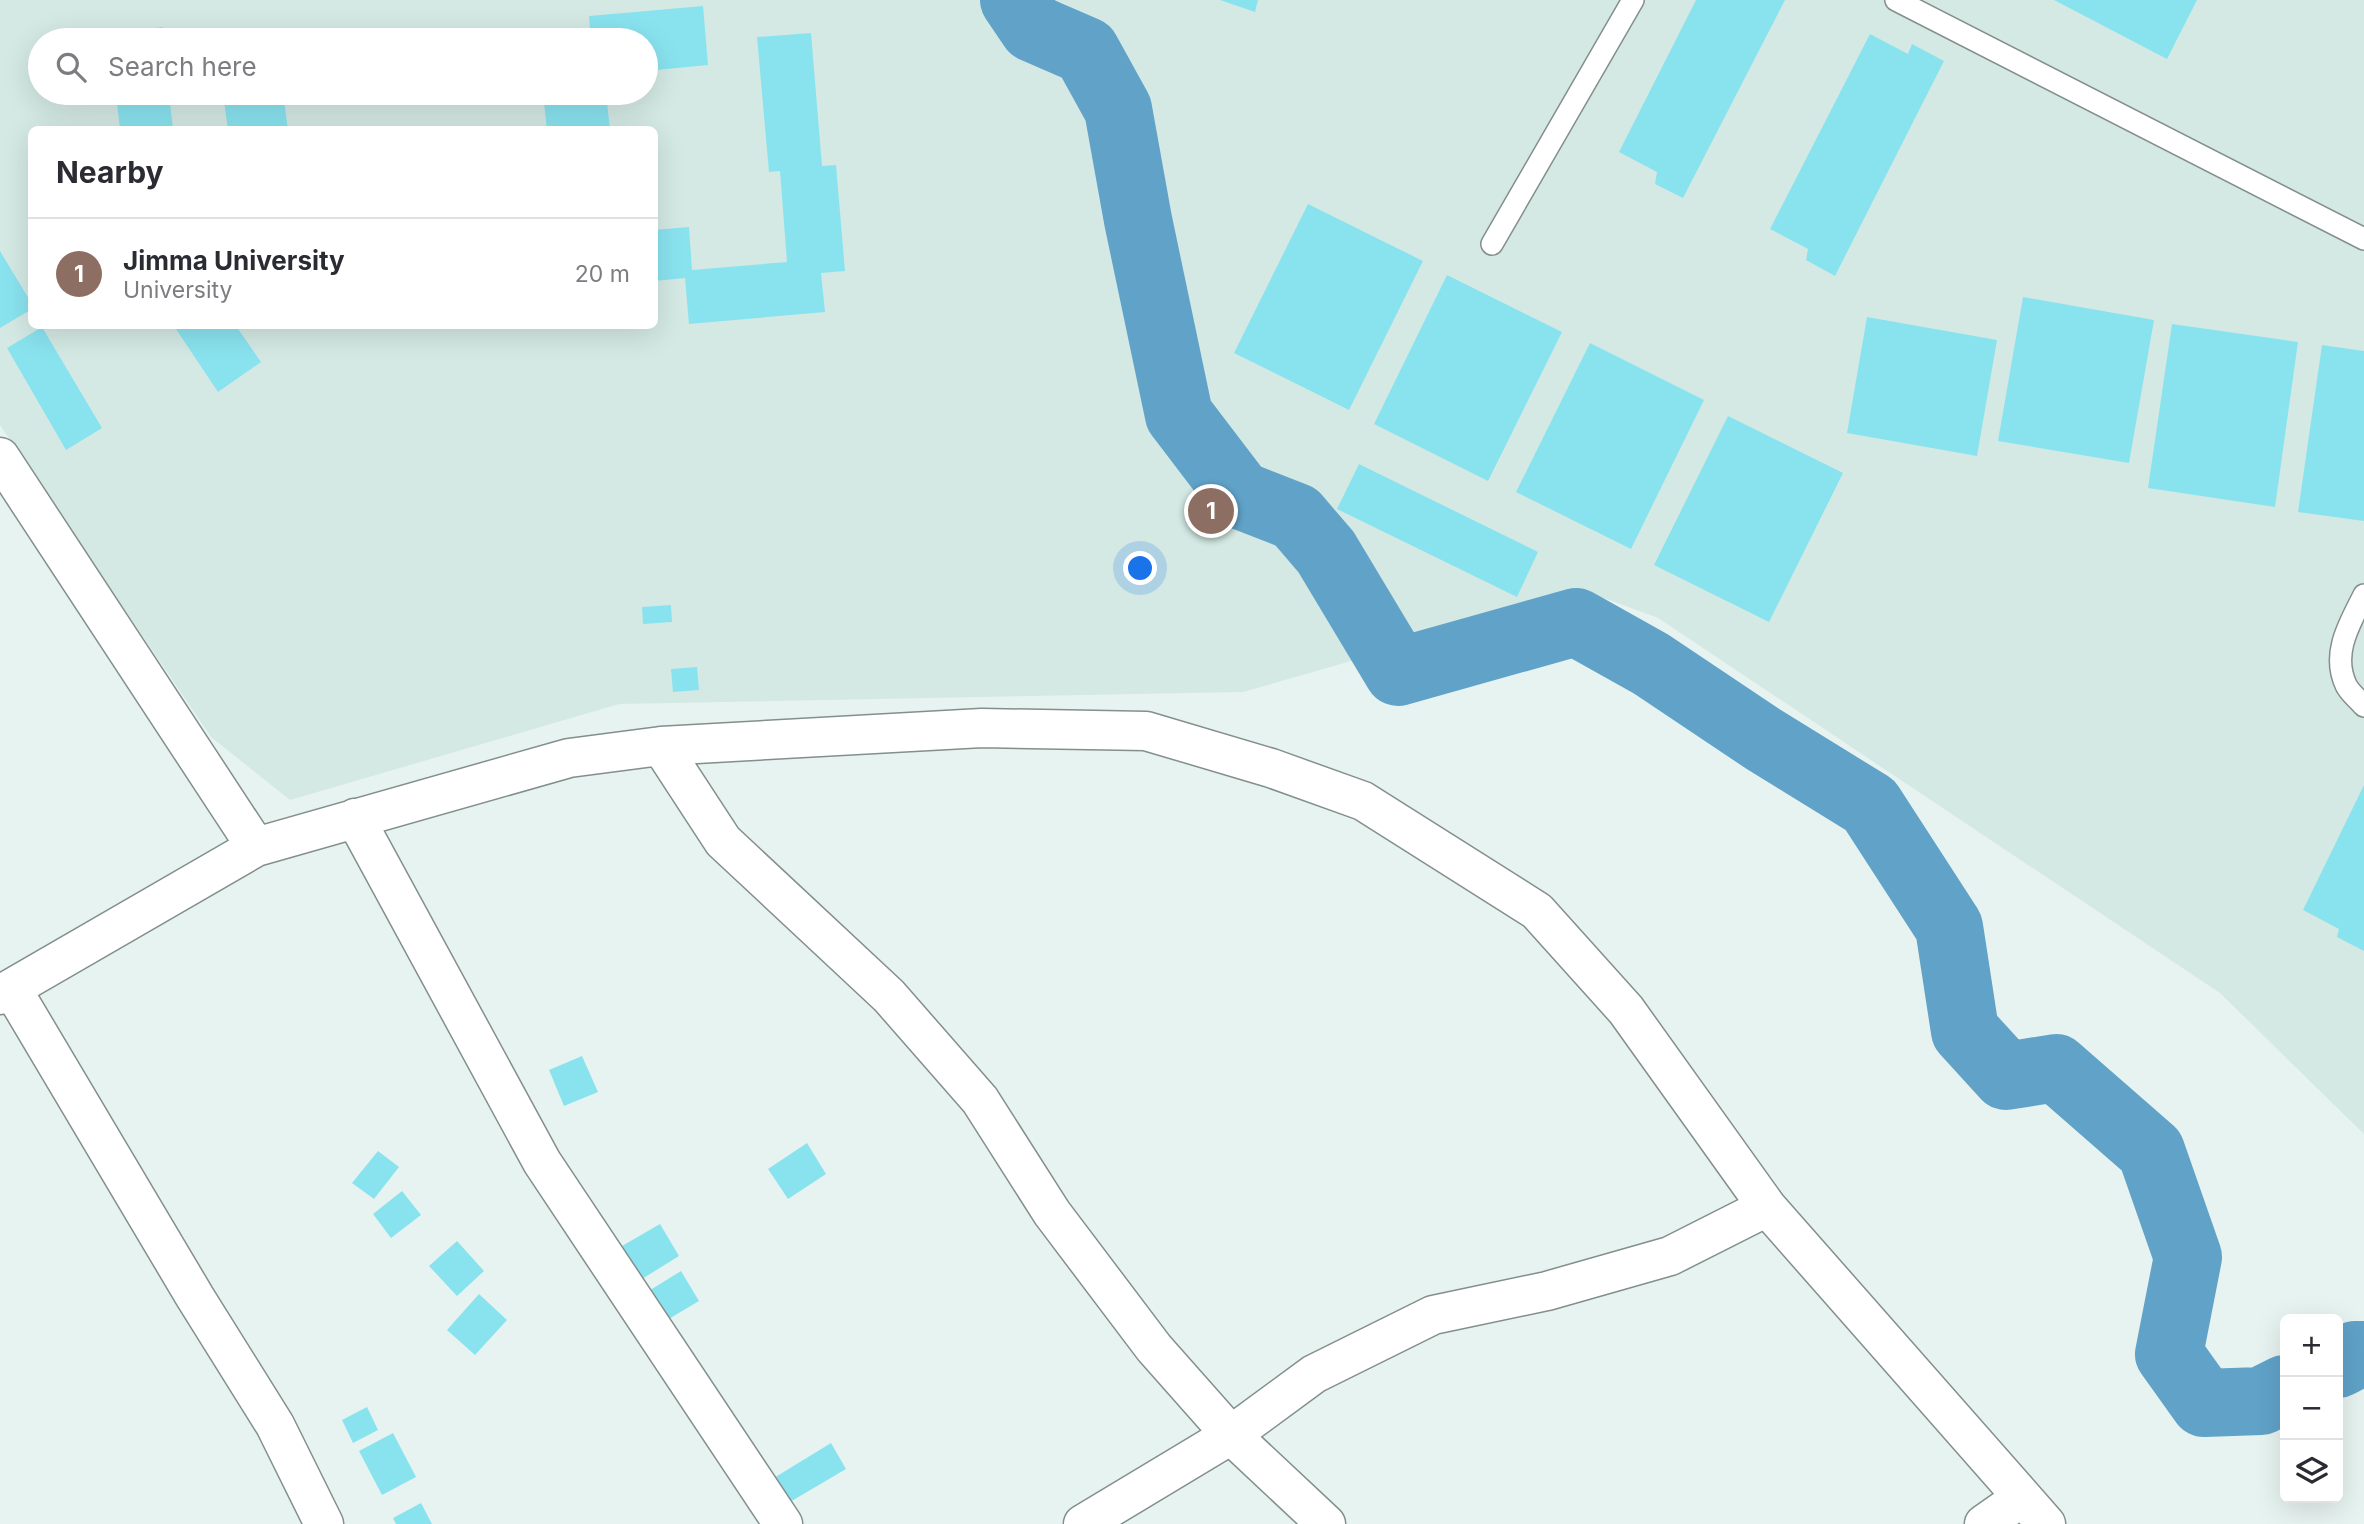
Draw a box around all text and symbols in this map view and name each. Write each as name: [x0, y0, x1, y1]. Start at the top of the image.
search box: [28, 28, 658, 105]
icon: search: [52, 48, 90, 86]
text: Search here: [108, 51, 257, 82]
text: Nearby: [56, 154, 164, 190]
text: Jimma University: [123, 245, 345, 276]
text: 1: [74, 260, 84, 288]
text: 20 m: [575, 260, 630, 288]
text: University: [123, 276, 232, 304]
pin: 1: [1188, 485, 1234, 537]
your location: [1123, 551, 1157, 585]
map controls: [2280, 1314, 2343, 1503]
button: +: [2280, 1314, 2343, 1377]
button: −: [2280, 1377, 2343, 1440]
button: layers: [2280, 1440, 2343, 1503]

